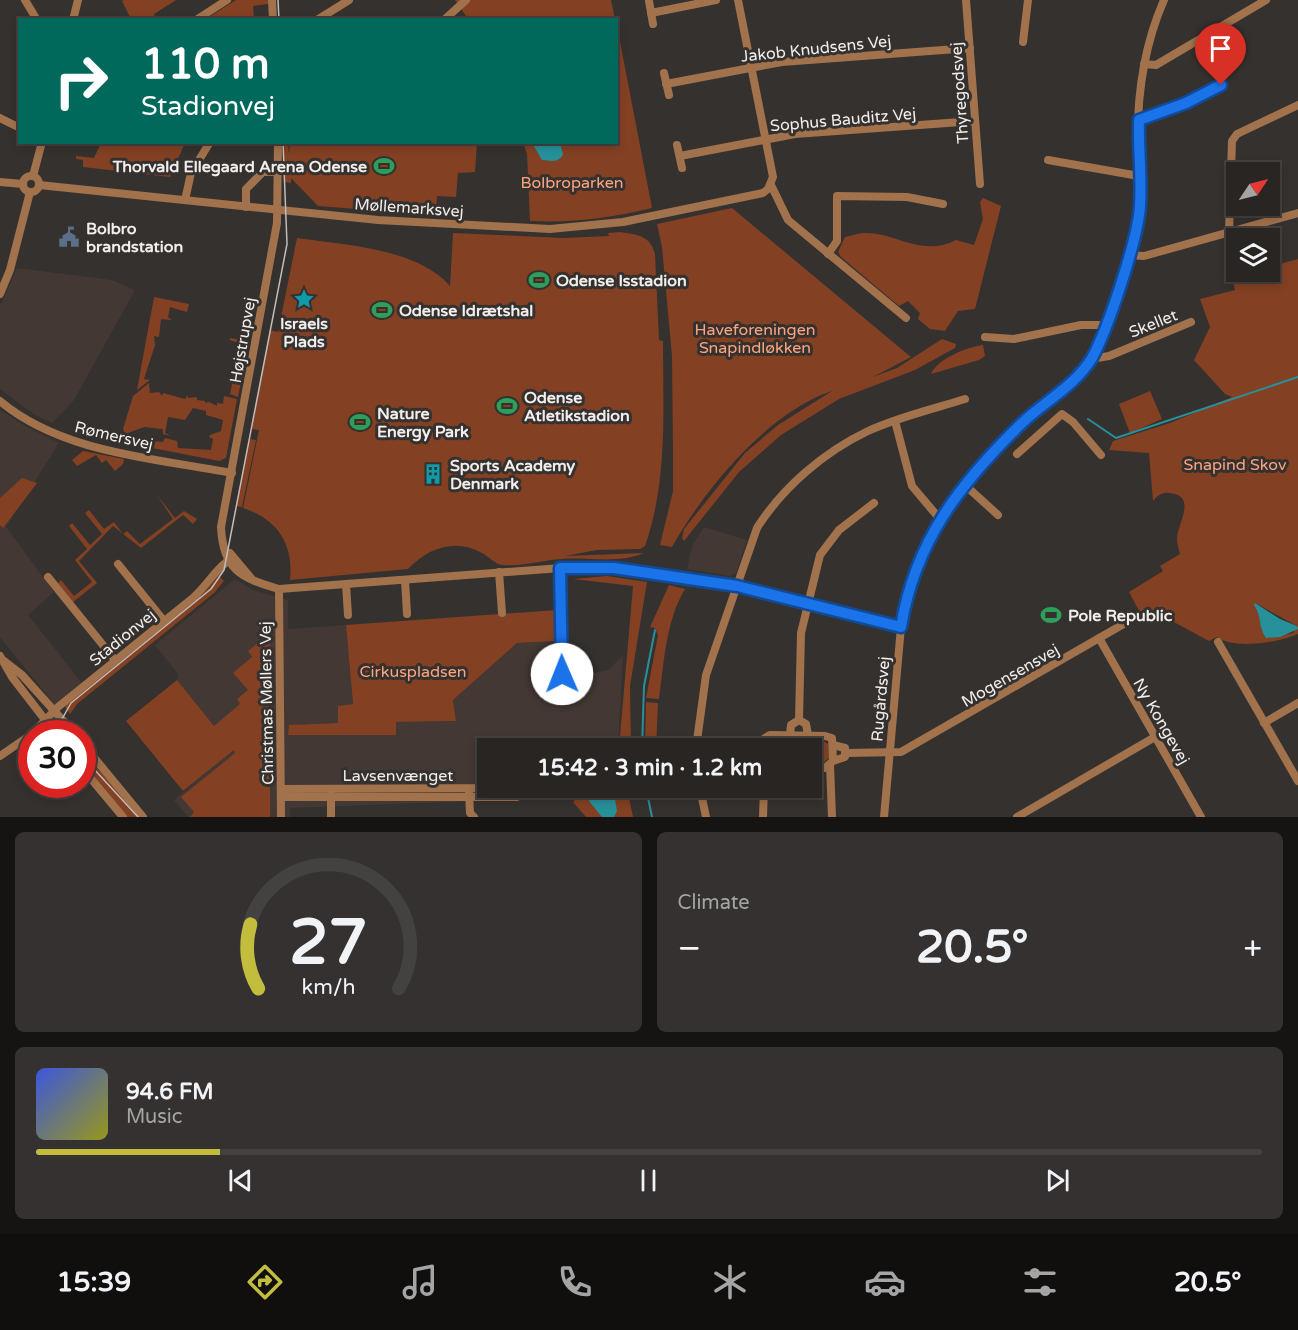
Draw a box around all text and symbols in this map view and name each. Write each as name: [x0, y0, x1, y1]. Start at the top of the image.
pin: [1195, 23, 1246, 85]
street label: Jakob Knudsens Vej: [740, 31, 892, 67]
icon: arrive: [1204, 32, 1237, 65]
text: 110 m: [141, 39, 270, 90]
street label: Thyregodsvej: [946, 41, 974, 144]
icon: right: [42, 42, 120, 120]
text: Stadionvej: [141, 90, 275, 123]
street label: Sophus Bauditz Vej: [769, 104, 917, 136]
sports icon: Thorvald Ellegaard Arena Odense: [372, 154, 396, 178]
place label: Thorvald Ellegaard Arena Odense: [112, 157, 367, 177]
north arrow: [1226, 162, 1280, 216]
map controls: [1226, 162, 1280, 282]
park label: Bolbroparken: [520, 173, 624, 193]
street label: Møllemarksvej: [354, 194, 464, 222]
place label: Bolbro brandstation: [86, 219, 183, 257]
public building icon: Bolbro brandstation: [57, 225, 81, 249]
button: layers: [1226, 228, 1280, 282]
sports icon: Odense Isstadion: [527, 268, 551, 292]
place label: Odense Isstadion: [556, 271, 687, 291]
place icon: Israels Plads: [292, 287, 316, 311]
street label: Højstrupvej: [226, 296, 260, 385]
sports icon: Odense Idrætshal: [370, 298, 394, 322]
place label: Odense Idrætshal: [399, 301, 533, 321]
street label: Skellet: [1126, 305, 1181, 343]
place label: Israels Plads: [280, 314, 328, 352]
park label: Haveforeningen Snapindløkken: [694, 320, 816, 358]
place label: Odense Atletikstadion: [524, 388, 630, 426]
sports icon: Odense Atletikstadion: [495, 394, 519, 418]
place label: Nature Energy Park: [377, 404, 469, 442]
sports icon: Nature Energy Park: [348, 410, 372, 434]
street label: Rømersvej: [72, 417, 155, 455]
park label: Snapind Skov: [1184, 455, 1287, 475]
place label: Sports Academy Denmark: [450, 456, 576, 494]
building icon: Sports Academy Denmark: [421, 462, 445, 486]
sports icon: Pole Republic: [1039, 603, 1063, 627]
street label: Stadionvej: [85, 605, 160, 671]
place label: Pole Republic: [1068, 606, 1173, 626]
street label: Christmas Møllers Vej: [256, 621, 278, 785]
street label: Mogensensvej: [958, 640, 1063, 712]
position arrow: [530, 642, 594, 706]
street label: Rugårdsvej: [867, 656, 895, 742]
park label: Cirkuspladsen: [359, 662, 467, 682]
street label: Ny Kongevej: [1128, 675, 1194, 768]
speed limit sign: 30: [18, 720, 96, 798]
text: 15:42 · 3 min · 1.2 km: [537, 755, 762, 781]
street label: Lavsenvænget: [343, 766, 453, 786]
text: Climate: [678, 891, 750, 915]
text: 27: [289, 906, 367, 981]
text: 20.5°: [916, 921, 1029, 975]
text: −: [678, 929, 701, 968]
text: +: [1243, 929, 1262, 968]
text: km/h: [301, 974, 355, 1000]
text: 94.6 FM: [126, 1079, 214, 1105]
text: Music: [126, 1105, 182, 1129]
icon: previous: [224, 1164, 257, 1197]
icon: pause: [632, 1164, 665, 1197]
icon: next: [1041, 1164, 1074, 1197]
icon: directions: [244, 1261, 286, 1303]
icon: music: [399, 1261, 441, 1303]
icon: phone: [554, 1261, 596, 1303]
icon: climate: [709, 1261, 751, 1303]
icon: car: [864, 1261, 906, 1303]
icon: filters: [1019, 1261, 1061, 1303]
text: 15:39: [56, 1266, 131, 1299]
text: 20.5°: [1174, 1266, 1241, 1299]

